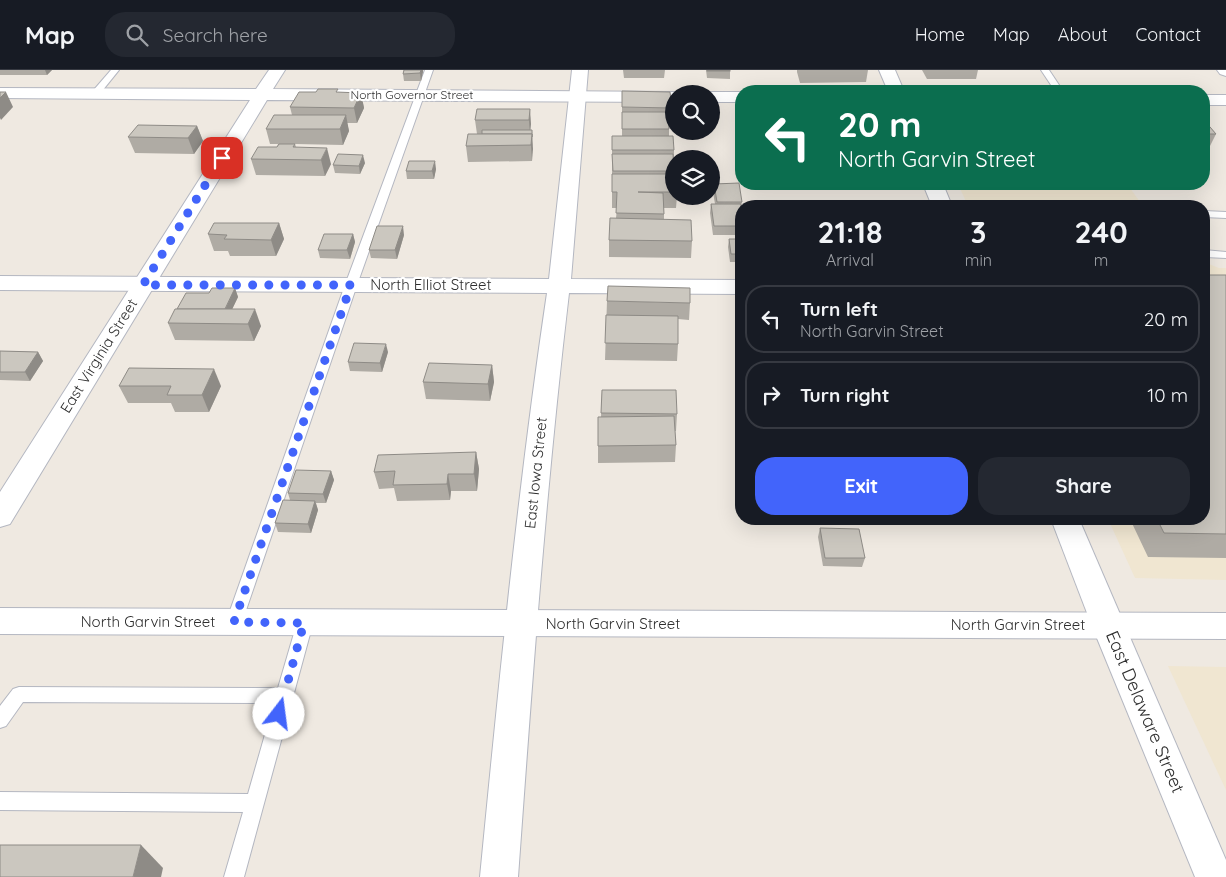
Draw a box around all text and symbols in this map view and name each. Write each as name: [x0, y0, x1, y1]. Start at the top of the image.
search box: [105, 12, 455, 57]
text: Map: [25, 20, 75, 50]
icon: search: [123, 21, 151, 49]
text: Search here: [163, 23, 268, 47]
text: Home: [915, 23, 965, 46]
text: Map: [993, 23, 1030, 46]
text: About: [1058, 23, 1108, 46]
text: Contact: [1136, 23, 1201, 46]
map controls: [665, 85, 720, 205]
button: search: [665, 85, 720, 140]
street label: North Governor Street: [351, 87, 473, 102]
text: 20 m: [838, 102, 921, 146]
icon: left: [755, 105, 820, 170]
pin: [201, 137, 243, 179]
icon: arrive: [208, 144, 236, 172]
text: North Garvin Street: [838, 145, 1035, 173]
button: layers: [665, 150, 720, 205]
text: 21:18: [817, 213, 882, 251]
text: 3: [970, 213, 986, 251]
text: 240: [1074, 213, 1128, 251]
text: Arrival: [826, 250, 874, 270]
text: min: [965, 250, 992, 270]
text: m: [1094, 250, 1108, 270]
street label: North Elliot Street: [370, 275, 492, 294]
street label: East Virginia Street: [56, 295, 141, 416]
text: Turn left: [800, 297, 878, 321]
icon: left: [757, 305, 785, 333]
text: 20 m: [1144, 307, 1188, 331]
text: North Garvin Street: [800, 321, 944, 341]
icon: right: [757, 381, 785, 409]
text: Turn right: [800, 383, 889, 407]
text: 10 m: [1147, 383, 1188, 407]
street label: East Iowa Street: [520, 416, 551, 530]
button: Exit: [755, 457, 968, 515]
button: Share: [978, 457, 1190, 515]
street label: North Garvin Street: [81, 612, 215, 631]
street label: North Garvin Street: [546, 614, 680, 633]
street label: North Garvin Street: [951, 615, 1085, 634]
street label: East Delaware Street: [1101, 627, 1190, 796]
position arrow: [252, 687, 304, 739]

